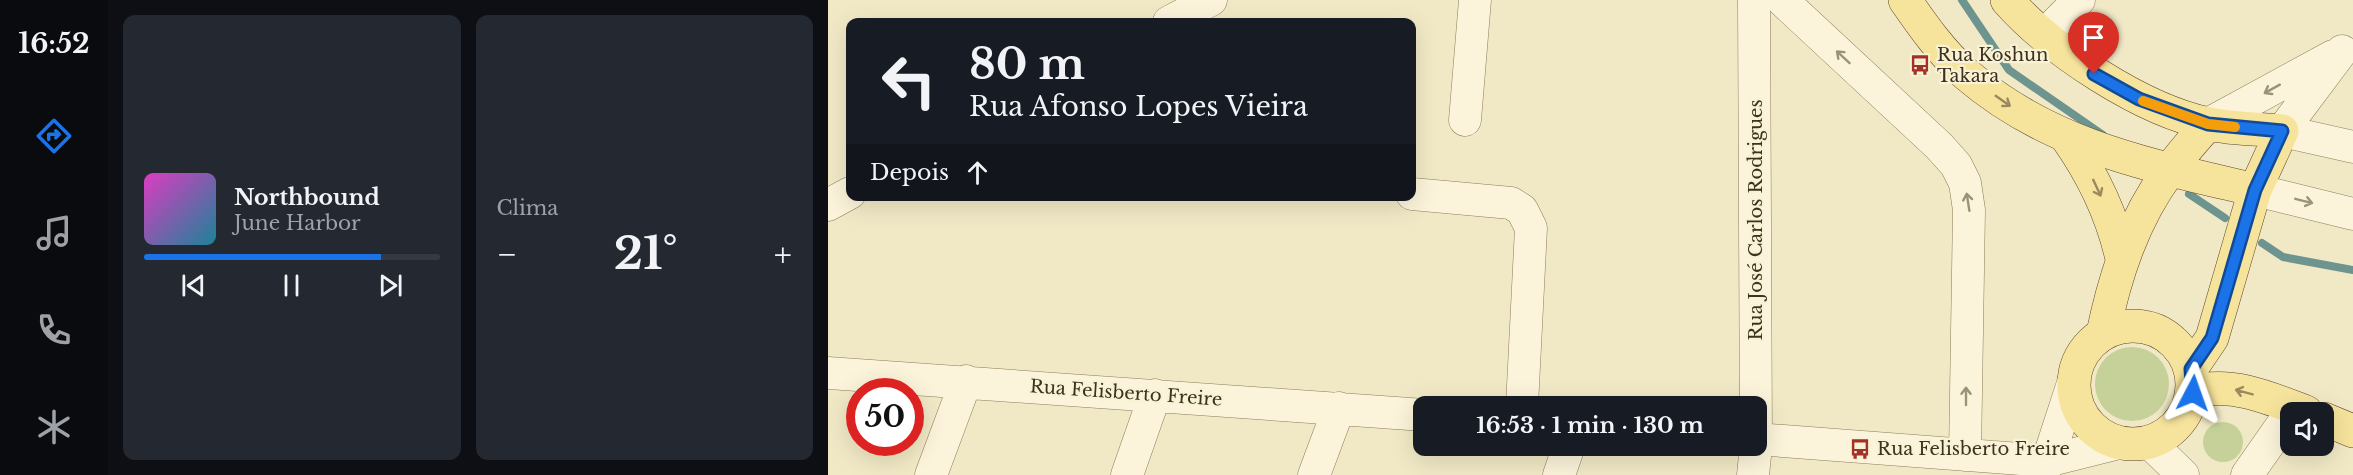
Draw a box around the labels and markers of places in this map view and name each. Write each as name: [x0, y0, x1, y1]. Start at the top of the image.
pin: [2068, 12, 2119, 74]
place label: Rua Koshun Takara: [1937, 44, 2048, 87]
bus stop icon: Rua Koshun Takara: [1908, 53, 1932, 77]
bus stop icon: Rua Felisberto Freire: [1848, 437, 1872, 461]
place label: Rua Felisberto Freire: [1877, 438, 2070, 460]

